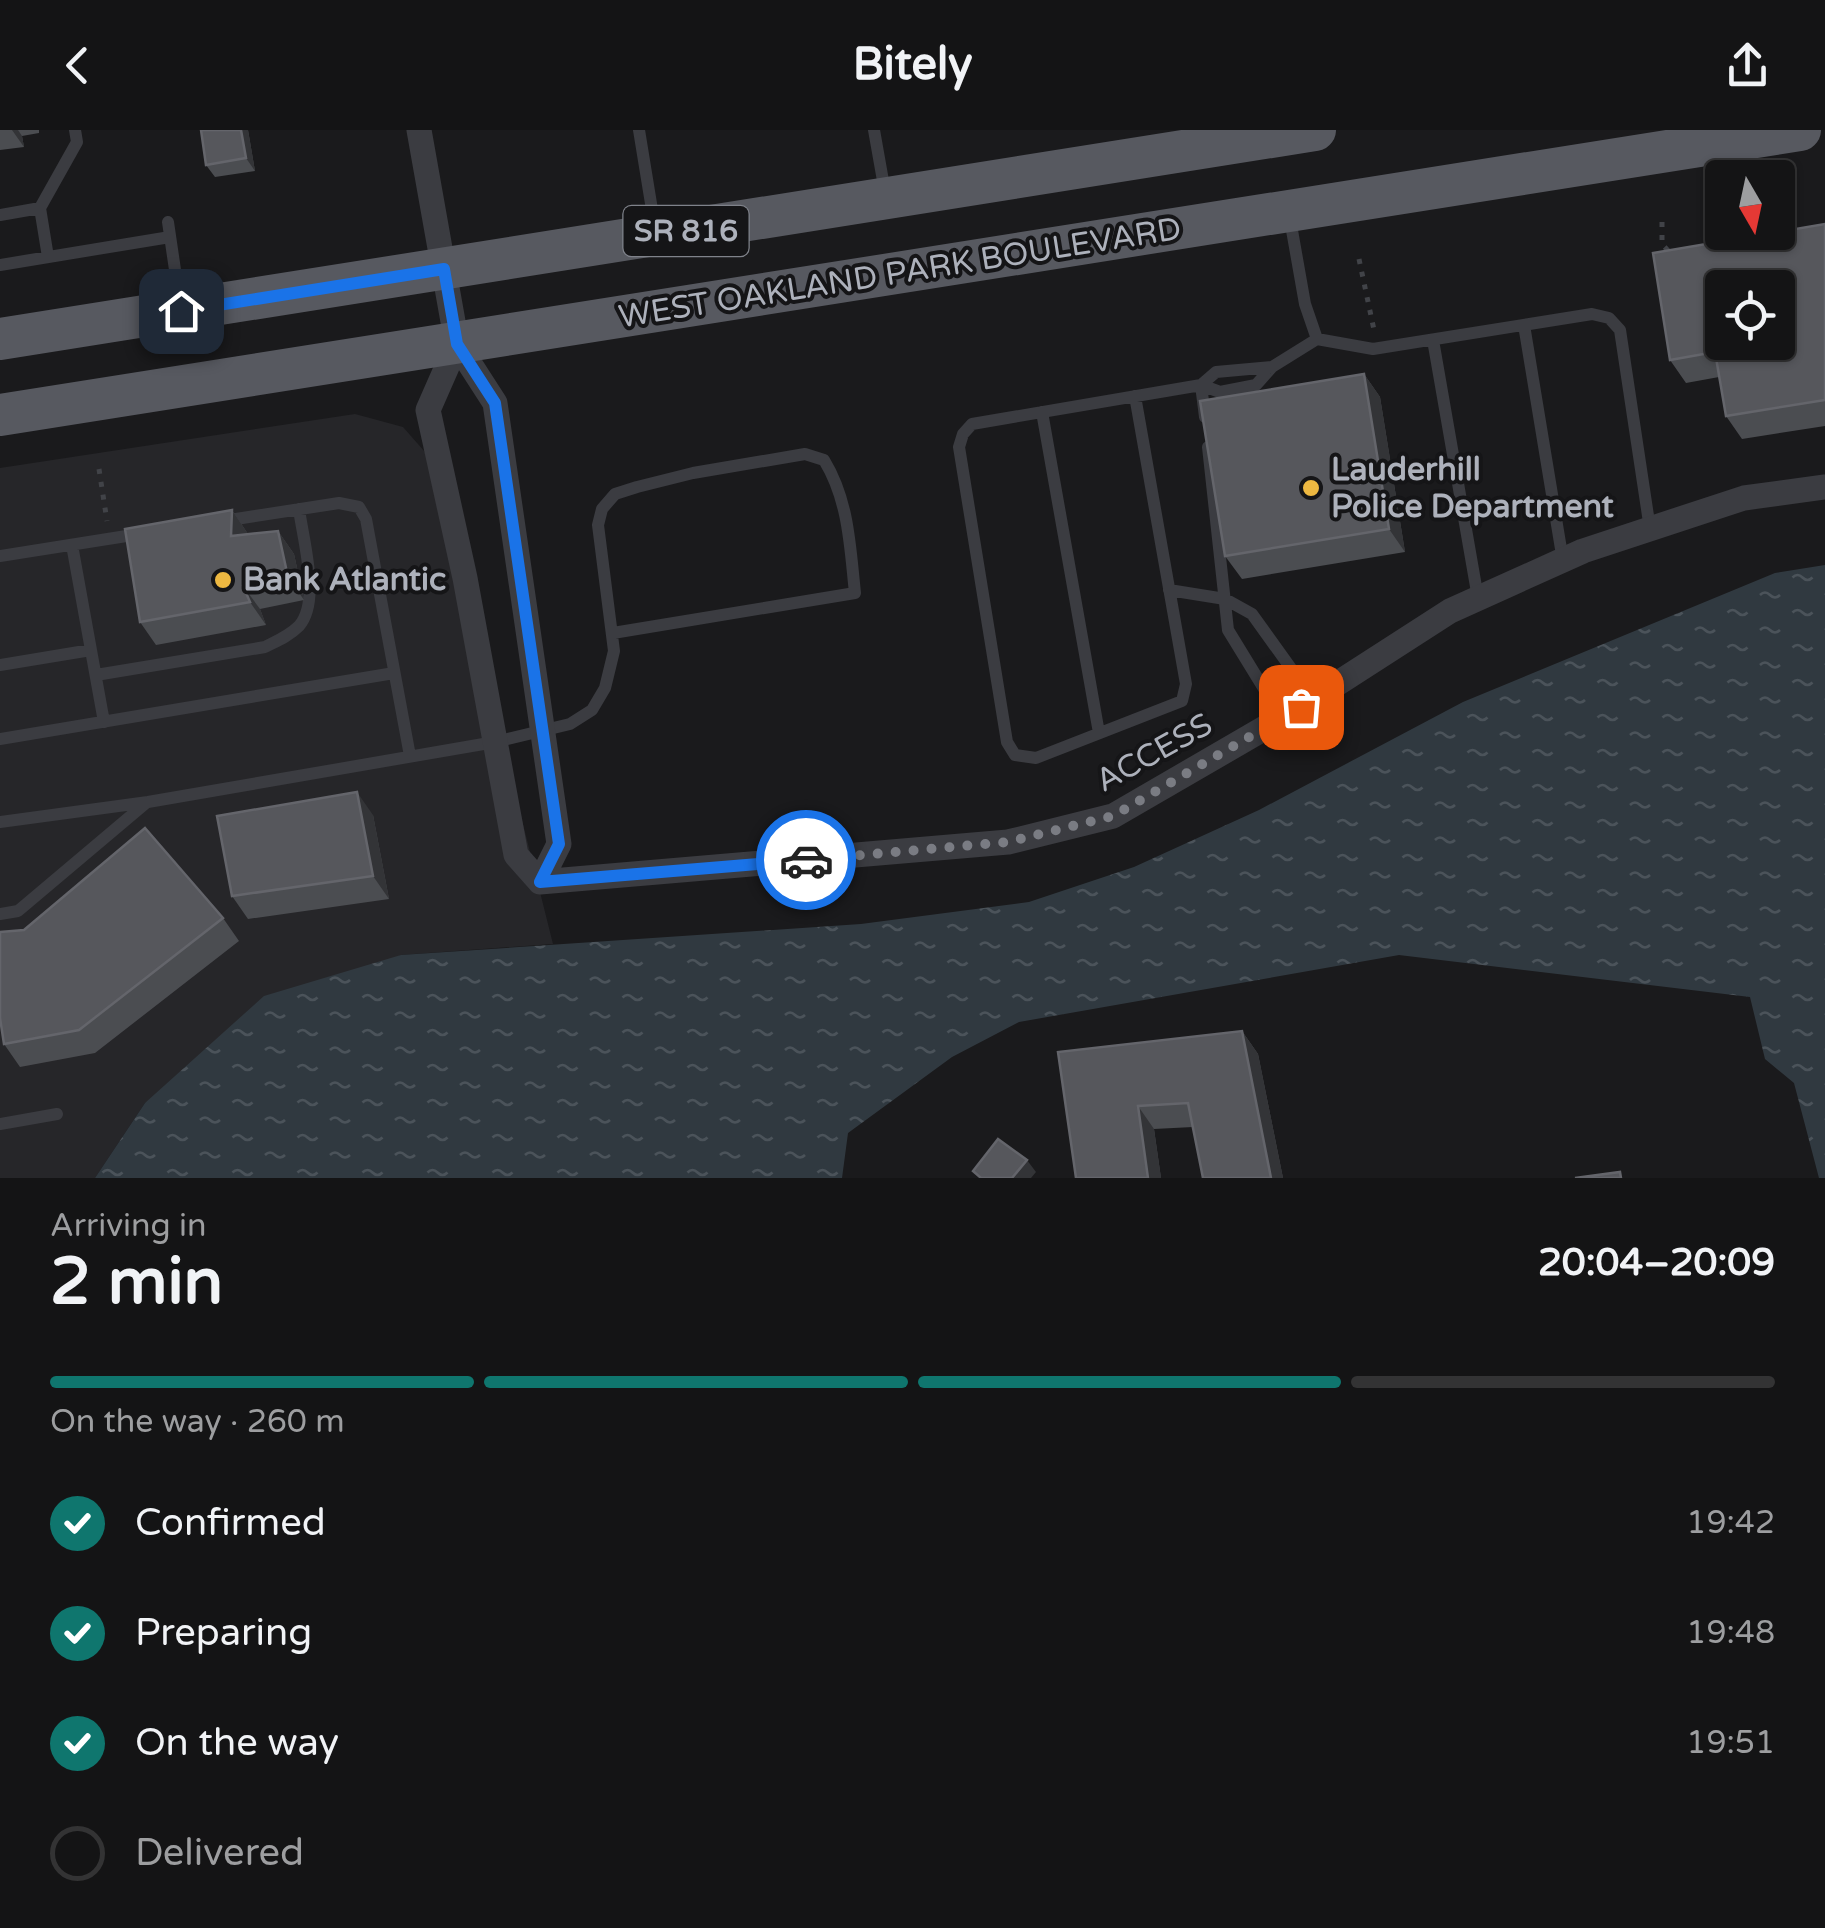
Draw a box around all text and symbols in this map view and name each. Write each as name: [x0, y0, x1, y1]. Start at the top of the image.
icon: back: [50, 38, 105, 93]
text: Bitely: [853, 38, 972, 92]
icon: share: [1720, 38, 1775, 93]
north arrow: [1705, 160, 1795, 250]
map controls: [1705, 160, 1795, 360]
road number: SR 816: [624, 206, 748, 256]
street label: WEST OAKLAND PARK BOULEVARD: [616, 210, 1184, 336]
pin: [139, 269, 224, 354]
button: locate: [1705, 270, 1795, 360]
icon: home: [154, 284, 209, 339]
place label: Lauderhill Police Department: [1331, 451, 1615, 526]
marker: Lauderhill Police Department: [1300, 477, 1322, 499]
place label: Bank Atlantic: [243, 561, 446, 599]
marker: Bank Atlantic: [212, 569, 234, 591]
pin: [1259, 665, 1344, 750]
icon: bag: [1274, 680, 1329, 735]
street label: ACCESS: [1089, 706, 1219, 800]
courier: [756, 810, 856, 910]
icon: car: [779, 833, 834, 888]
text: Arriving in: [50, 1207, 207, 1245]
text: 20:04–20:09: [1538, 1240, 1775, 1286]
text: 2 min: [50, 1243, 223, 1322]
text: On the way · 260 m: [50, 1403, 345, 1441]
icon: check: [50, 1496, 105, 1551]
text: Confirmed: [135, 1500, 326, 1546]
text: 19:42: [1686, 1504, 1775, 1542]
icon: check: [50, 1606, 105, 1661]
text: Preparing: [135, 1610, 312, 1656]
text: 19:48: [1686, 1614, 1775, 1652]
icon: check: [50, 1716, 105, 1771]
text: On the way: [135, 1720, 339, 1766]
text: 19:51: [1686, 1724, 1775, 1762]
text: Delivered: [135, 1830, 304, 1876]

